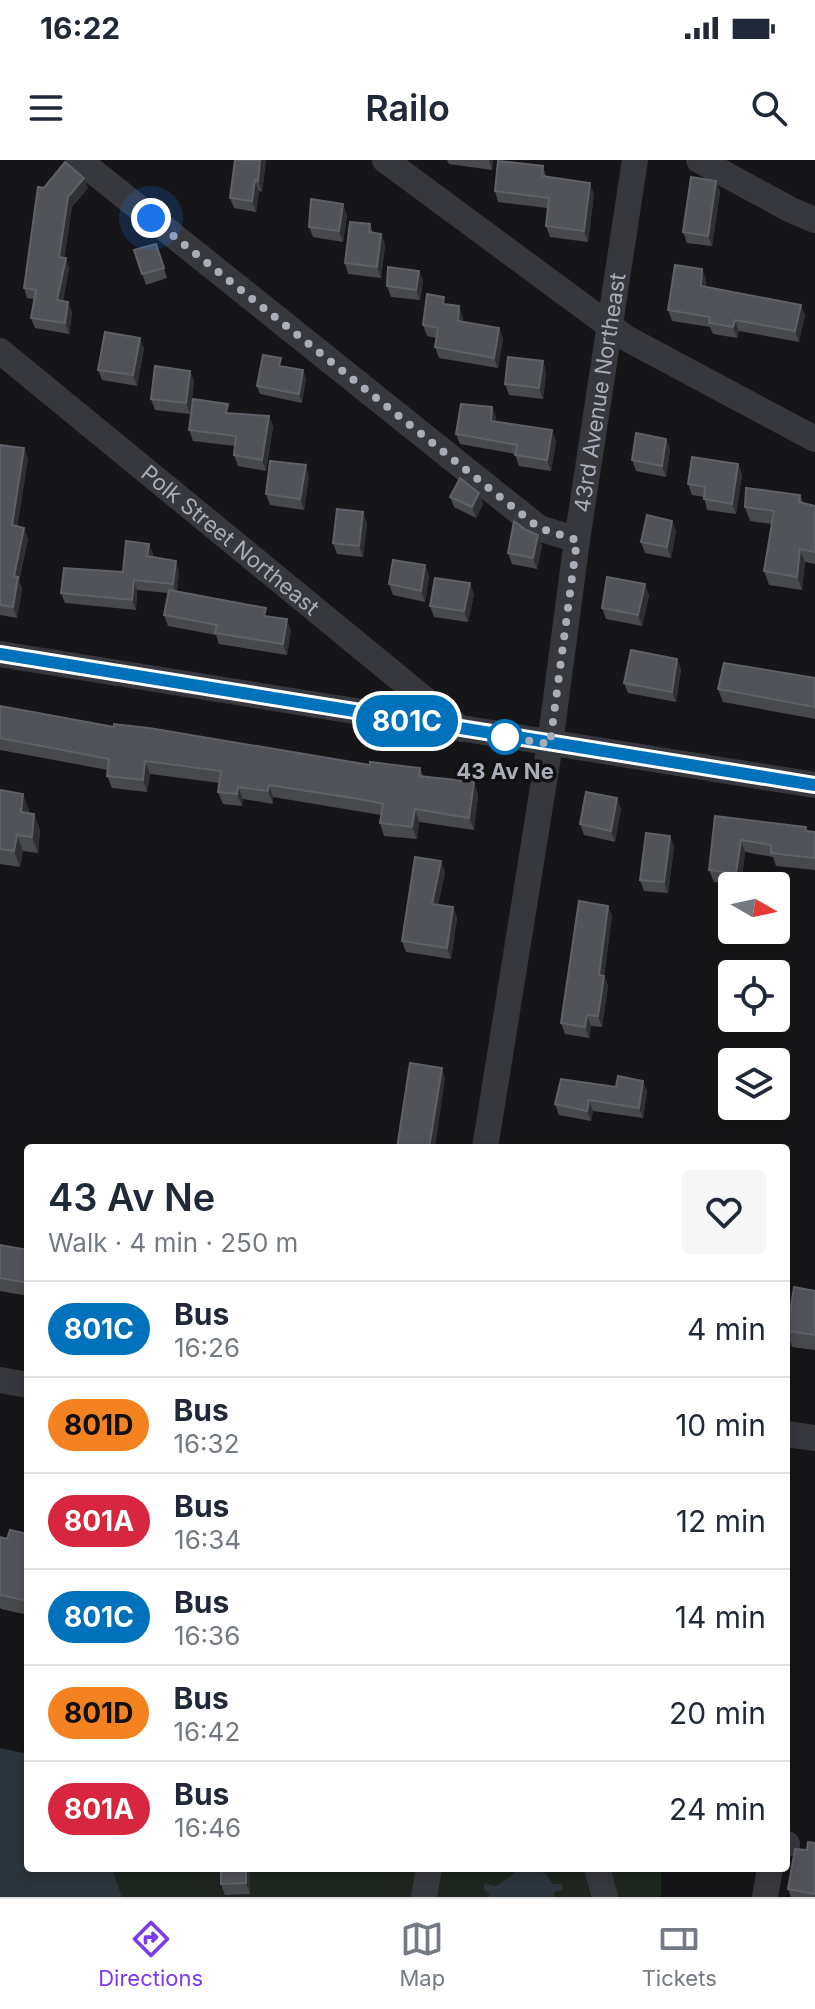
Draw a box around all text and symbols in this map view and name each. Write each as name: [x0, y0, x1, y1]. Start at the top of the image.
text: 16:22: [40, 10, 120, 46]
icon: menu: [24, 86, 68, 130]
text: Railo: [365, 86, 450, 130]
icon: search: [747, 86, 791, 130]
your location: [131, 198, 171, 238]
street label: 43rd Avenue Northeast: [568, 271, 631, 514]
street label: Polk Street Northeast: [136, 460, 324, 620]
line badge: 801C: [351, 695, 463, 747]
text: 801C: [372, 704, 442, 738]
marker: 43 Av Ne: [488, 720, 522, 754]
place label: 43 Av Ne: [456, 758, 554, 784]
north arrow: [718, 872, 790, 944]
map controls: [718, 872, 790, 1120]
button: locate: [718, 960, 790, 1032]
button: layers: [718, 1048, 790, 1120]
button: heart: [682, 1170, 766, 1254]
text: 43 Av Ne: [48, 1174, 215, 1220]
text: Walk · 4 min · 250 m: [48, 1227, 298, 1258]
text: Bus: [174, 1296, 229, 1332]
text: 4 min: [687, 1311, 766, 1347]
text: 801C: [64, 1312, 134, 1346]
text: 16:26: [174, 1332, 240, 1363]
text: Bus: [173, 1392, 229, 1428]
text: 10 min: [675, 1407, 766, 1443]
text: 801D: [64, 1408, 133, 1442]
text: 16:32: [173, 1428, 240, 1459]
text: Bus: [174, 1488, 229, 1524]
text: 12 min: [676, 1503, 766, 1539]
text: 801A: [64, 1504, 134, 1538]
text: 16:34: [174, 1524, 241, 1555]
text: Bus: [174, 1584, 229, 1620]
text: 14 min: [675, 1599, 766, 1635]
text: 801C: [64, 1600, 134, 1634]
text: 16:36: [174, 1620, 240, 1651]
text: Bus: [173, 1680, 229, 1716]
text: 20 min: [669, 1695, 766, 1731]
text: 801D: [64, 1696, 133, 1730]
text: 16:42: [173, 1716, 240, 1747]
text: Bus: [174, 1776, 229, 1812]
text: 24 min: [669, 1791, 766, 1827]
text: 801A: [64, 1792, 134, 1826]
text: 16:46: [174, 1812, 241, 1843]
tab: Directions: [98, 1917, 203, 1991]
tab: Map: [400, 1917, 445, 1991]
tab: Tickets: [642, 1917, 717, 1991]

